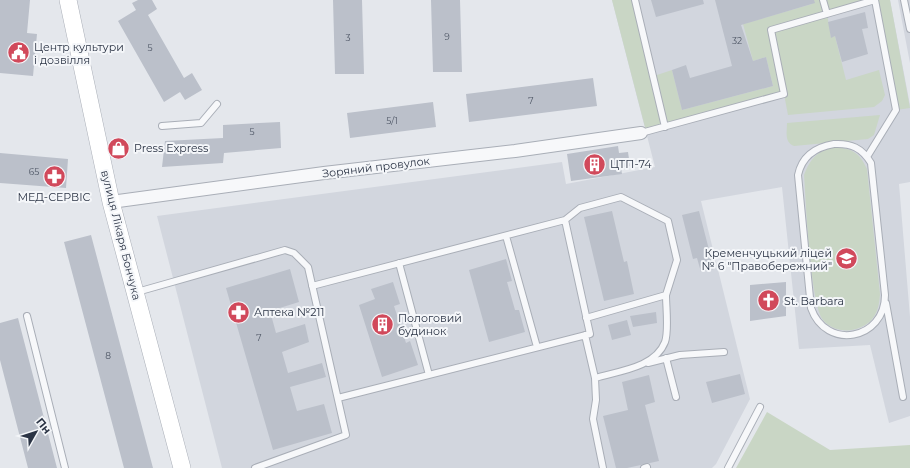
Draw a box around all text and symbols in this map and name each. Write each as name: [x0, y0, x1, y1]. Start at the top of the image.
house number: 9: [444, 31, 450, 42]
house number: 3: [345, 32, 351, 43]
house number: 32: [732, 35, 742, 46]
public building icon: Центр культури і дозвілля: [5, 40, 31, 66]
place label: Центр культури і дозвілля: [34, 40, 124, 67]
house number: 5: [147, 42, 153, 53]
house number: 7: [528, 95, 534, 106]
house number: 5/1: [386, 115, 398, 126]
house number: 5: [249, 126, 255, 137]
shop icon: Press Express: [105, 135, 131, 161]
place label: Press Express: [134, 141, 209, 155]
building icon: ЦТП-74: [581, 151, 607, 177]
street label: Зоряний провулок: [321, 153, 431, 181]
place label: ЦТП-74: [610, 157, 652, 171]
pharmacy icon: МЕД-СЕРВІС: [41, 164, 67, 190]
house number: 65: [29, 166, 39, 177]
street label: вулиця Лікаря Бончука: [98, 169, 144, 301]
place label: МЕД-СЕРВІС: [18, 190, 91, 204]
place label: Кременчуцький ліцей № 6 "Правобережний": [702, 246, 832, 273]
school or university icon: Кременчуцький ліцей № 6 "Правобережний": [834, 246, 860, 272]
church icon: St. Barbara: [755, 288, 781, 314]
place label: St. Barbara: [784, 294, 844, 308]
pharmacy icon: Аптека №211: [225, 299, 251, 325]
place label: Аптека №211: [254, 305, 325, 319]
building icon: Пологовий будинок: [370, 311, 396, 337]
place label: Пологовий будинок: [398, 311, 462, 338]
house number: 7: [256, 332, 262, 343]
house number: 8: [105, 350, 111, 361]
north arrow: [16, 412, 56, 452]
text: Пн: [33, 415, 54, 437]

